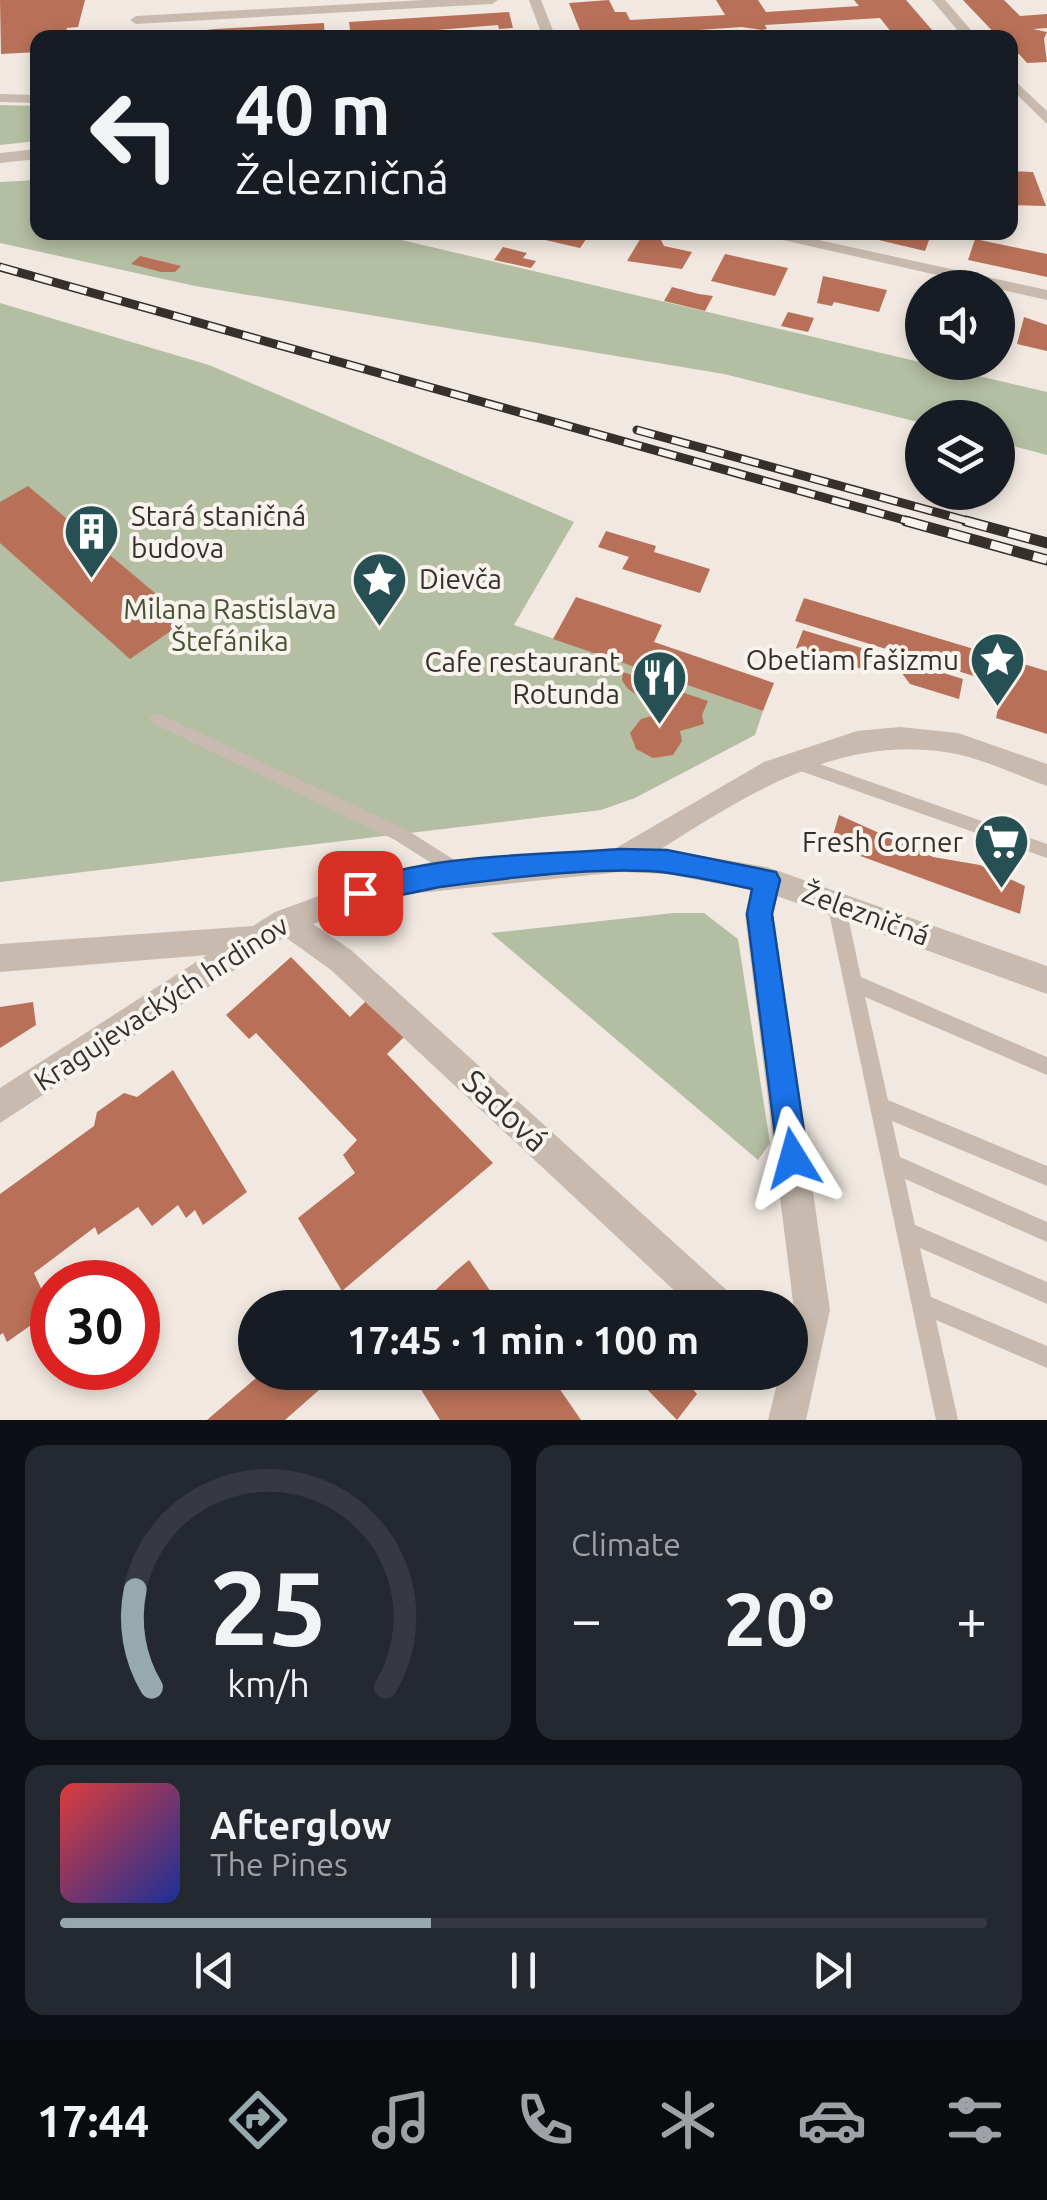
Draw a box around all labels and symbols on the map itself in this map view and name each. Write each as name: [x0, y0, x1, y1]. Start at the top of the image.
place label: Stará staničná budova: [131, 500, 306, 563]
building icon: Stará staničná budova: [62, 502, 122, 581]
place icon: Dievča: [350, 549, 410, 628]
place label: Dievča: [419, 563, 502, 594]
park label: Milana Rastislava Štefánika: [123, 593, 337, 656]
place icon: Obetiam fašizmu: [968, 630, 1028, 709]
place label: Obetiam fašizmu: [746, 644, 959, 675]
place label: Cafe restaurant Rotunda: [424, 646, 620, 709]
restaurant icon: Cafe restaurant Rotunda: [629, 648, 689, 727]
supermarket icon: Fresh Corner: [972, 812, 1032, 891]
place label: Fresh Corner: [802, 826, 963, 857]
pin: [318, 851, 403, 936]
street label: Železničná: [798, 875, 934, 951]
street label: Kragujevackých hrdinov: [28, 909, 294, 1096]
street label: Sadová: [456, 1062, 555, 1158]
position arrow: [741, 1106, 845, 1210]
speed limit sign: 30: [30, 1260, 160, 1390]

